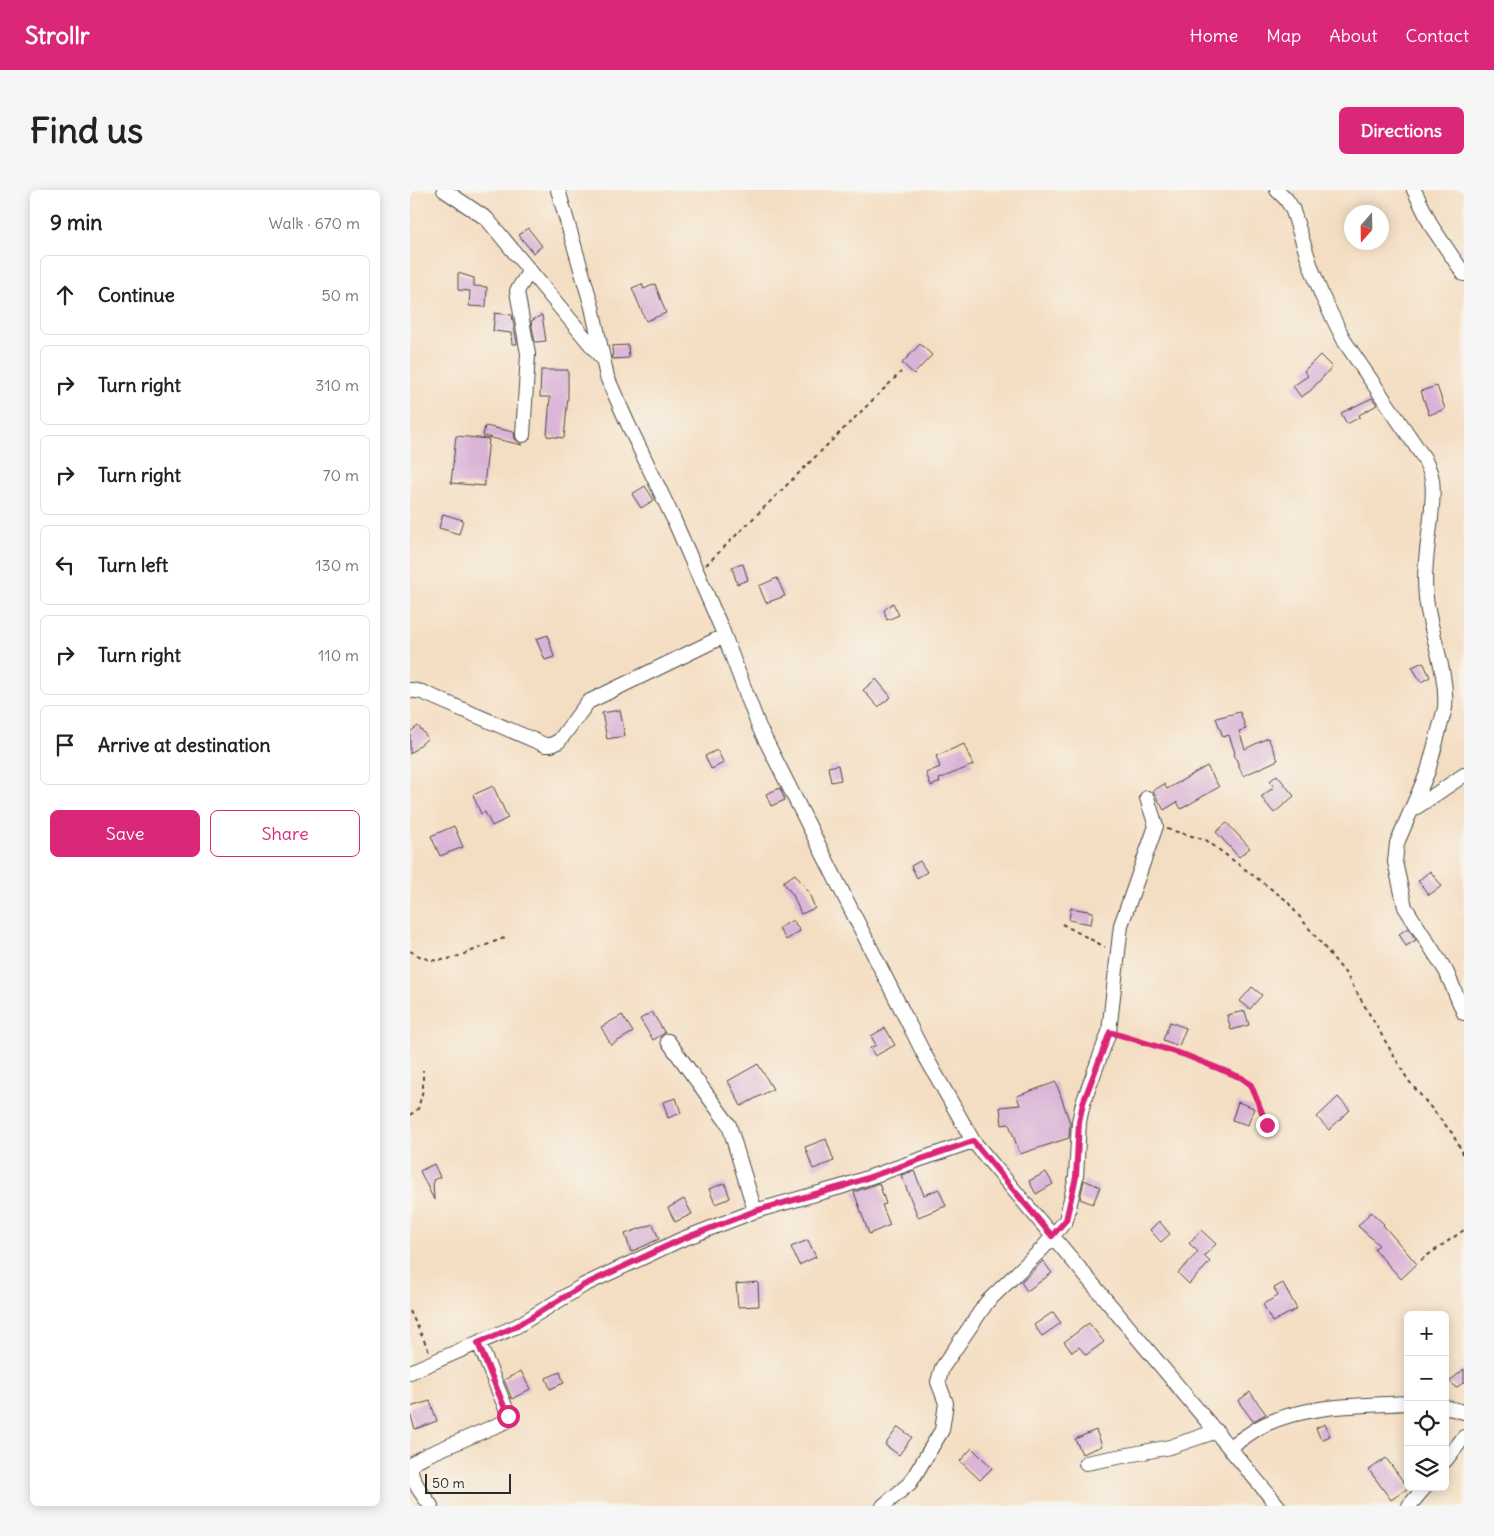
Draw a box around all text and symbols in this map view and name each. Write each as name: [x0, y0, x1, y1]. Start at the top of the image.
text: Strollr: [25, 20, 90, 50]
text: Home: [1190, 24, 1238, 47]
text: Map: [1266, 24, 1301, 47]
text: About: [1329, 24, 1377, 47]
text: Contact: [1405, 24, 1469, 47]
button: Directions: [1339, 107, 1464, 154]
text: Find us: [30, 108, 143, 152]
north arrow: [1344, 205, 1389, 250]
text: 9 min: [50, 209, 102, 236]
text: Walk · 670 m: [268, 213, 360, 233]
icon: ahead: [51, 281, 79, 309]
text: Continue: [98, 283, 175, 307]
text: 50 m: [321, 285, 359, 305]
icon: right: [51, 371, 79, 399]
text: Turn right: [98, 373, 181, 397]
text: 310 m: [315, 375, 359, 395]
icon: right: [51, 461, 79, 489]
text: Turn right: [98, 463, 181, 487]
text: 70 m: [323, 465, 359, 485]
icon: left: [51, 551, 79, 579]
text: Turn left: [98, 553, 168, 577]
text: 130 m: [315, 555, 359, 575]
icon: right: [51, 641, 79, 669]
text: Turn right: [98, 643, 181, 667]
text: 110 m: [318, 645, 359, 665]
icon: arrive: [51, 731, 79, 759]
text: Arrive at destination: [98, 733, 271, 757]
button: Save: [50, 810, 200, 857]
button: Share: [210, 810, 360, 857]
route end: [1256, 1114, 1279, 1137]
map controls: [1404, 1311, 1449, 1491]
button: +: [1404, 1311, 1449, 1356]
button: −: [1404, 1356, 1449, 1401]
button: locate: [1404, 1401, 1449, 1446]
route start: [497, 1405, 520, 1428]
button: layers: [1404, 1446, 1449, 1491]
scale bar: [425, 1471, 511, 1494]
text: 50 m: [432, 1474, 465, 1492]

